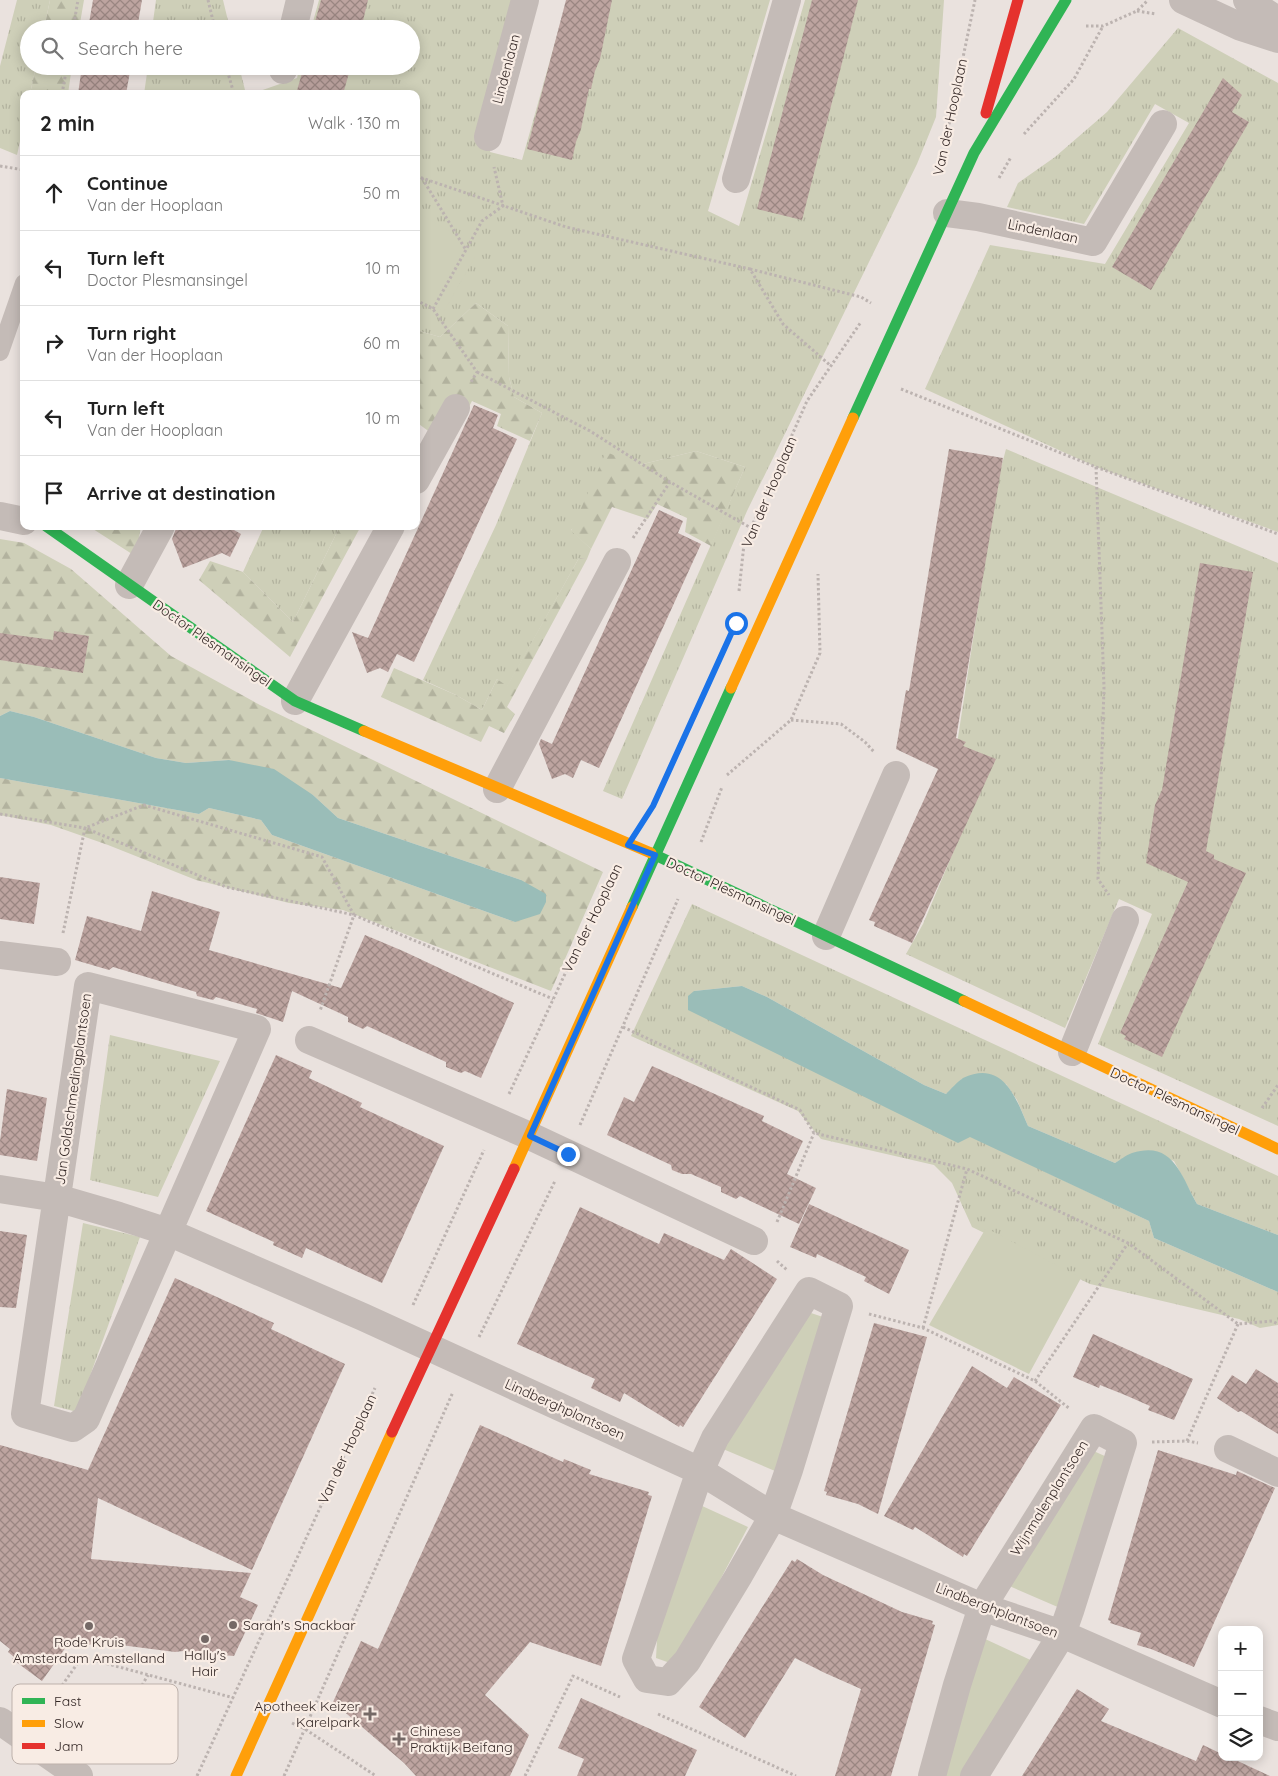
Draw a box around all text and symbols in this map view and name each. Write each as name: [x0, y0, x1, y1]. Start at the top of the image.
search box: [20, 20, 420, 75]
street label: Lindenlaan: [488, 32, 524, 106]
icon: search: [38, 34, 66, 62]
text: Search here: [78, 36, 183, 60]
street label: Van der Hooplaan: [929, 57, 971, 177]
text: 2 min: [40, 110, 95, 136]
text: Walk · 130 m: [308, 113, 400, 133]
text: Continue: [87, 171, 168, 195]
icon: ahead: [40, 179, 68, 207]
text: 50 m: [363, 183, 400, 203]
text: Van der Hooplaan: [87, 195, 223, 215]
street label: Lindenlaan: [1006, 215, 1080, 247]
text: Turn left: [87, 246, 165, 270]
icon: left: [40, 254, 68, 282]
text: 10 m: [366, 258, 400, 278]
text: Doctor Plesmansingel: [87, 270, 248, 290]
text: Turn right: [87, 321, 176, 345]
icon: right: [40, 329, 68, 357]
text: 60 m: [363, 333, 400, 353]
text: Van der Hooplaan: [87, 345, 223, 365]
text: Turn left: [87, 396, 165, 420]
icon: left: [40, 404, 68, 432]
text: 10 m: [366, 408, 400, 428]
text: Van der Hooplaan: [87, 420, 223, 440]
street label: Van der Hooplaan: [737, 434, 801, 550]
icon: arrive: [40, 479, 68, 507]
text: Arrive at destination: [87, 481, 276, 505]
street label: Doctor Plesmansingel: [149, 595, 275, 691]
route start: [725, 612, 748, 635]
street label: Doctor Plesmansingel: [663, 853, 799, 929]
street label: Van der Hooplaan: [558, 861, 626, 975]
street label: Jan Goldschmedingplantsoen: [51, 992, 95, 1186]
street label: Doctor Plesmansingel: [1107, 1063, 1243, 1139]
route end: [557, 1143, 580, 1166]
street label: Lindberghplantsoen: [502, 1374, 628, 1444]
street label: Van der Hooplaan: [314, 1391, 380, 1507]
street label: Wijnmalenplantsoen: [1006, 1437, 1092, 1559]
street label: Lindberghplantsoen: [933, 1578, 1061, 1642]
place label: Sarah's Snackbar: [243, 1616, 356, 1634]
marker: Sarah's Snackbar: [227, 1619, 239, 1631]
marker: Rode Kruis Amsterdam Amstelland: [83, 1620, 95, 1632]
map controls: [1218, 1626, 1263, 1761]
button: +: [1218, 1626, 1263, 1671]
place label: Rode Kruis Amsterdam Amstelland: [13, 1633, 165, 1667]
marker: Hally's Hair: [199, 1633, 211, 1645]
place label: Hally's Hair: [184, 1646, 226, 1680]
button: −: [1218, 1671, 1263, 1716]
legend: [12, 1684, 178, 1764]
text: Fast: [54, 1692, 82, 1710]
place label: Apotheek Keizer Karelpark: [254, 1697, 361, 1731]
marker: Apotheek Keizer Karelpark: [364, 1708, 376, 1720]
text: Slow: [54, 1714, 84, 1732]
button: layers: [1218, 1716, 1263, 1761]
place label: Chinese Praktijk Beifang: [410, 1722, 513, 1756]
marker: Chinese Praktijk Beifang: [392, 1732, 406, 1746]
text: Jam: [54, 1737, 83, 1755]

